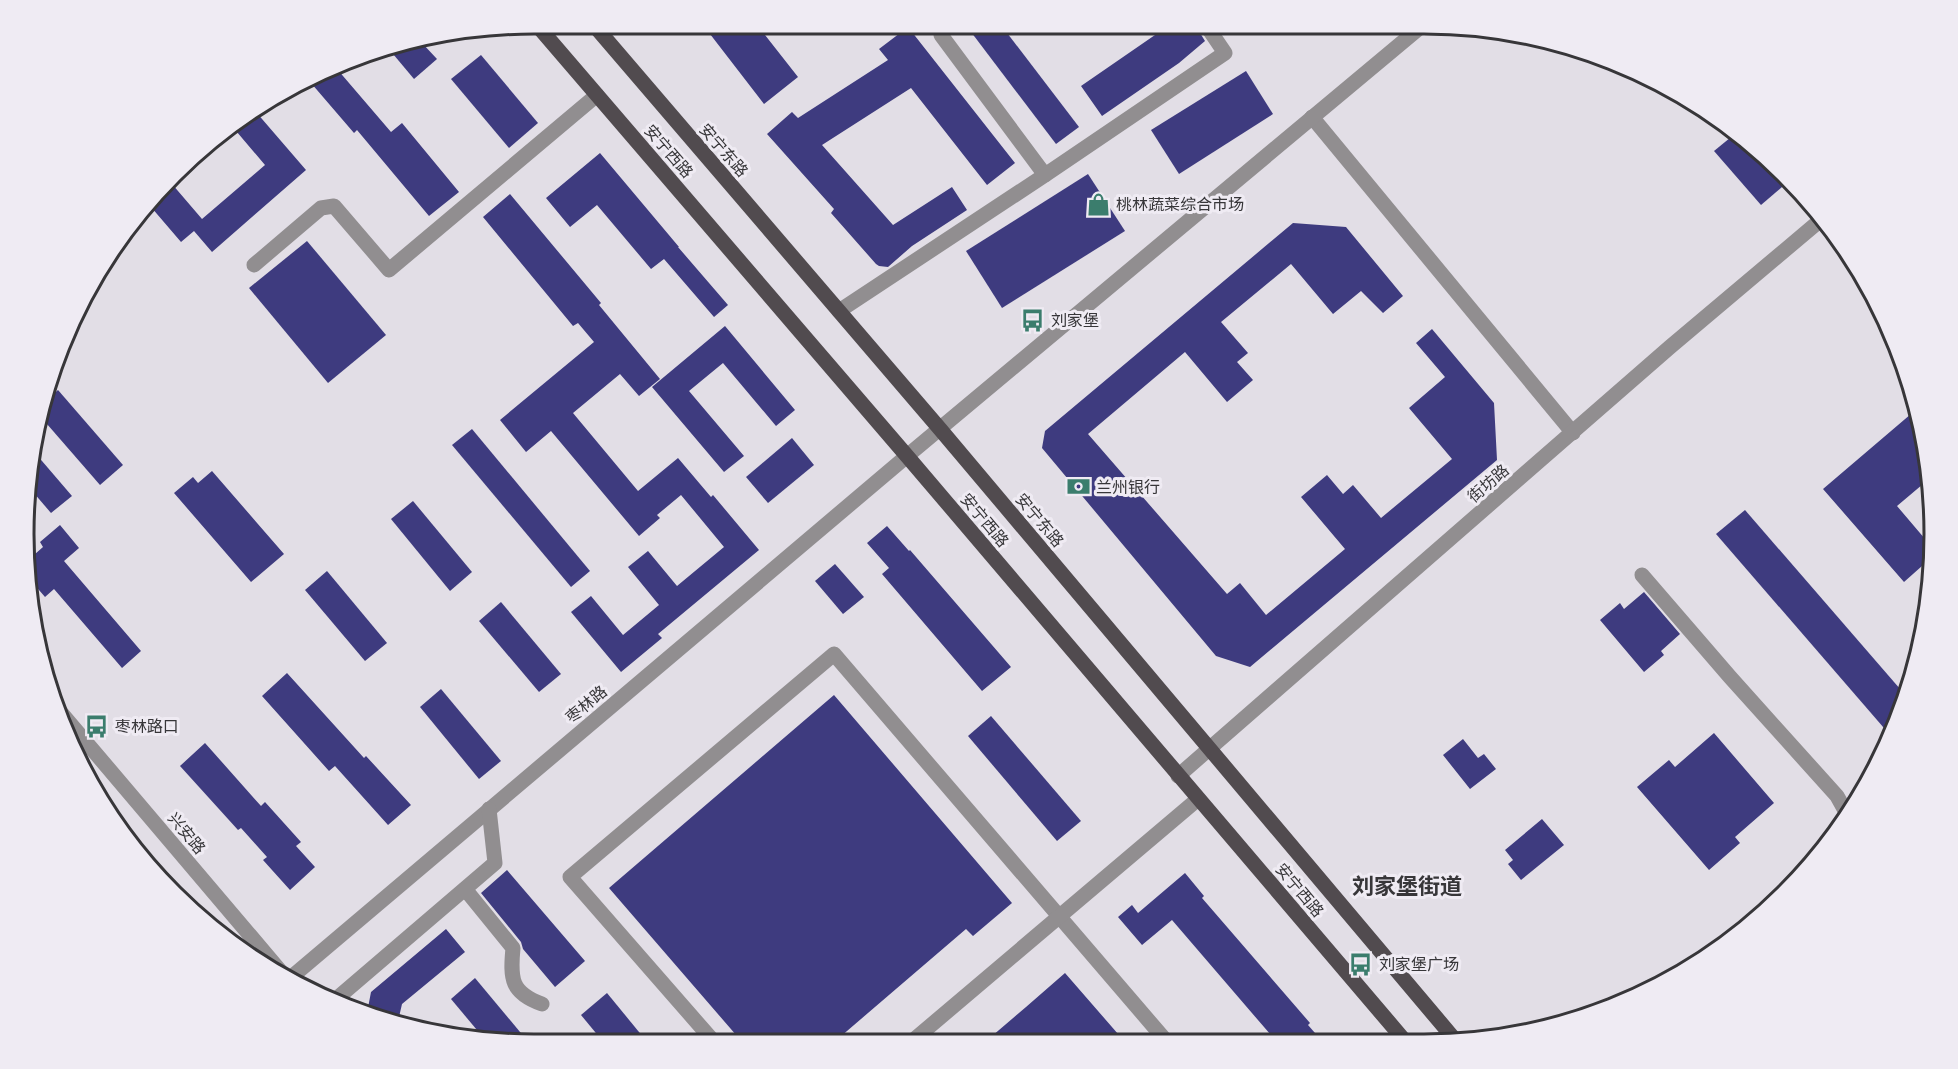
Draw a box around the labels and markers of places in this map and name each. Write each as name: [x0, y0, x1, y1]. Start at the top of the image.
shop icon: 桃林蔬菜综合市场: [1085, 191, 1111, 217]
place label: 桃林蔬菜综合市场: [1116, 195, 1244, 214]
bus stop icon: 刘家堡: [1020, 307, 1046, 333]
place label: 刘家堡: [1051, 311, 1099, 330]
bank icon: 兰州银行: [1065, 474, 1091, 500]
place label: 兰州银行: [1096, 478, 1160, 497]
bus stop icon: 枣林路口: [84, 713, 110, 739]
place label: 枣林路口: [115, 717, 179, 736]
bus stop icon: 刘家堡广场: [1348, 951, 1374, 977]
place label: 刘家堡广场: [1379, 955, 1459, 974]

